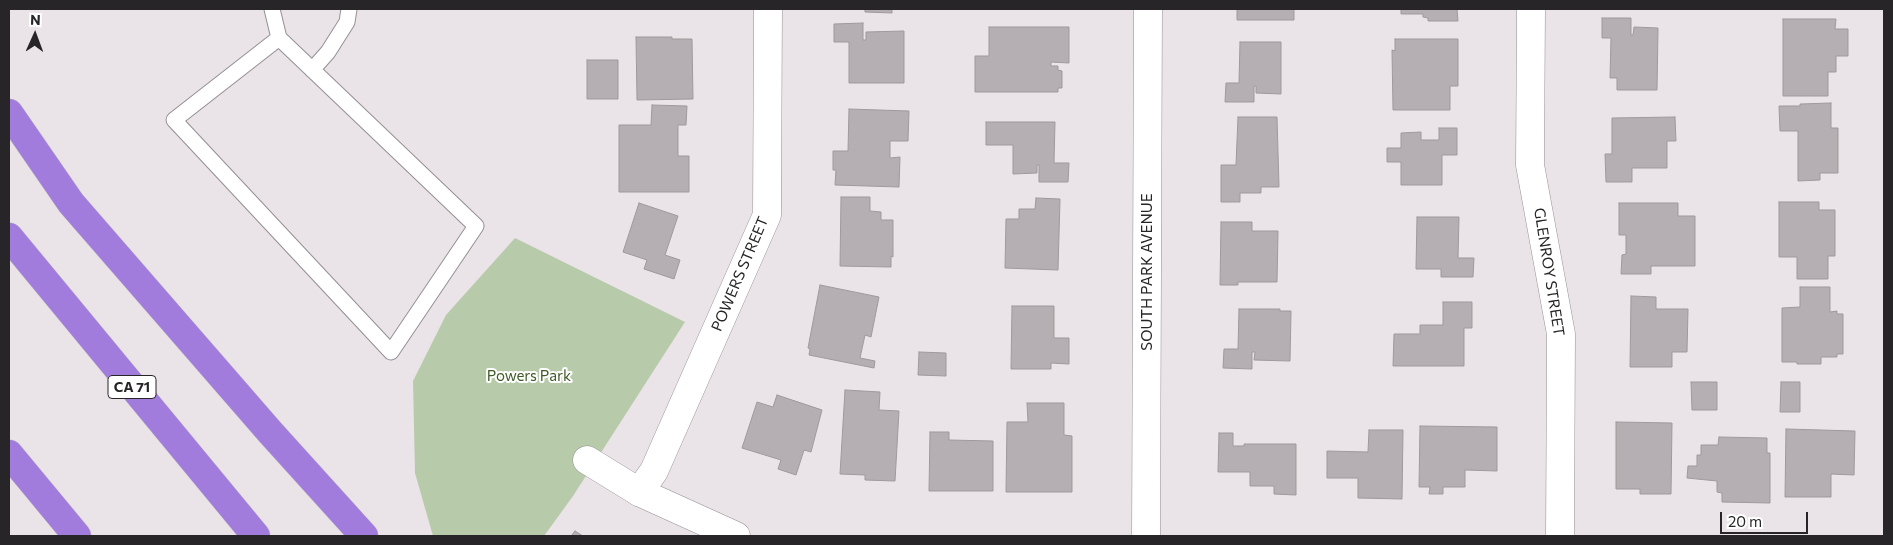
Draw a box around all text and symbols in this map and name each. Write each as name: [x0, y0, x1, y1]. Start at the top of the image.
north arrow: [10, 10, 60, 60]
text: N: [30, 11, 41, 28]
street label: SOUTH PARK AVENUE: [1138, 193, 1156, 351]
street label: GLENROY STREET: [1530, 207, 1568, 337]
street label: POWERS STREET: [708, 214, 772, 334]
park label: Powers Park: [487, 367, 571, 385]
road number: CA 71: [108, 376, 156, 398]
scale bar: [1723, 502, 1810, 534]
text: 20 m: [1728, 512, 1762, 530]

